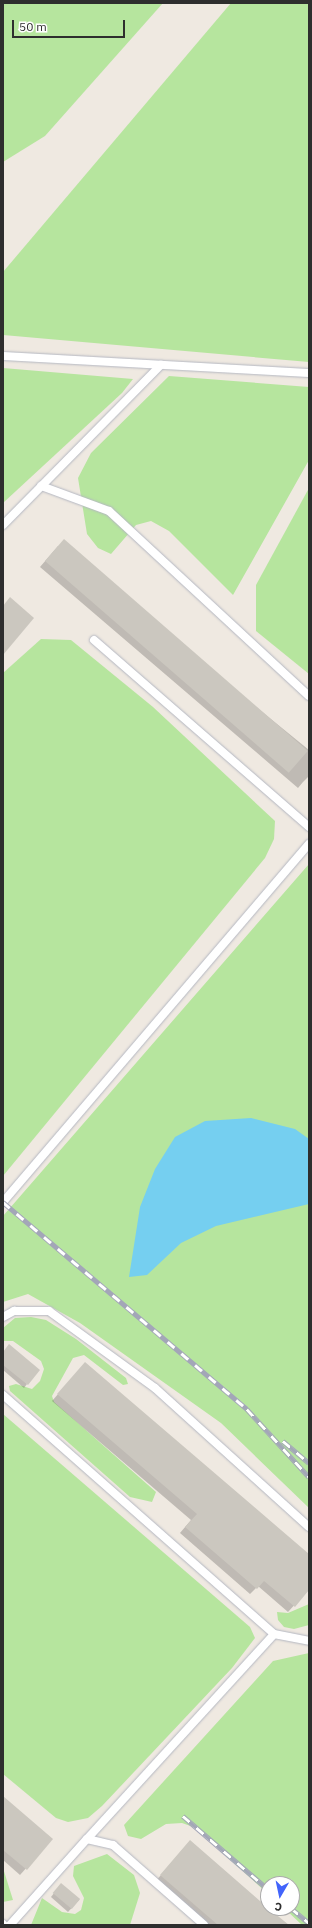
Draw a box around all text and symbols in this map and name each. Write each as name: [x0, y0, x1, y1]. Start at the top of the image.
scale bar: [14, 12, 127, 38]
text: 50 m: [19, 19, 47, 34]
north arrow: [260, 1876, 300, 1916]
text: С: [274, 1899, 283, 1914]

